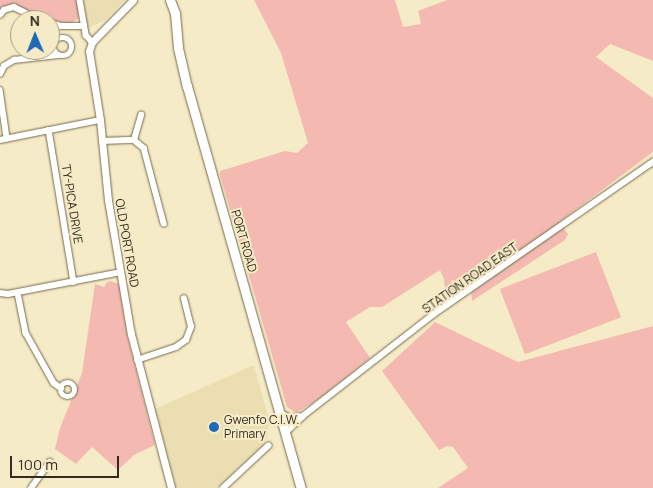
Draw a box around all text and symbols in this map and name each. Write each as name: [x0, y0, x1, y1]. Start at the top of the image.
north arrow: [10, 10, 60, 60]
text: N: [30, 11, 40, 30]
street label: TY-PICA DRIVE: [59, 163, 85, 245]
street label: OLD PORT ROAD: [112, 197, 142, 289]
street label: PORT ROAD: [228, 208, 260, 274]
street label: STATION ROAD EAST: [419, 240, 521, 316]
place label: Gwenfo C.I.W. Primary: [224, 413, 299, 441]
marker: Gwenfo C.I.W. Primary: [208, 421, 220, 433]
scale bar: [12, 446, 121, 478]
text: 100 m: [18, 454, 58, 475]

